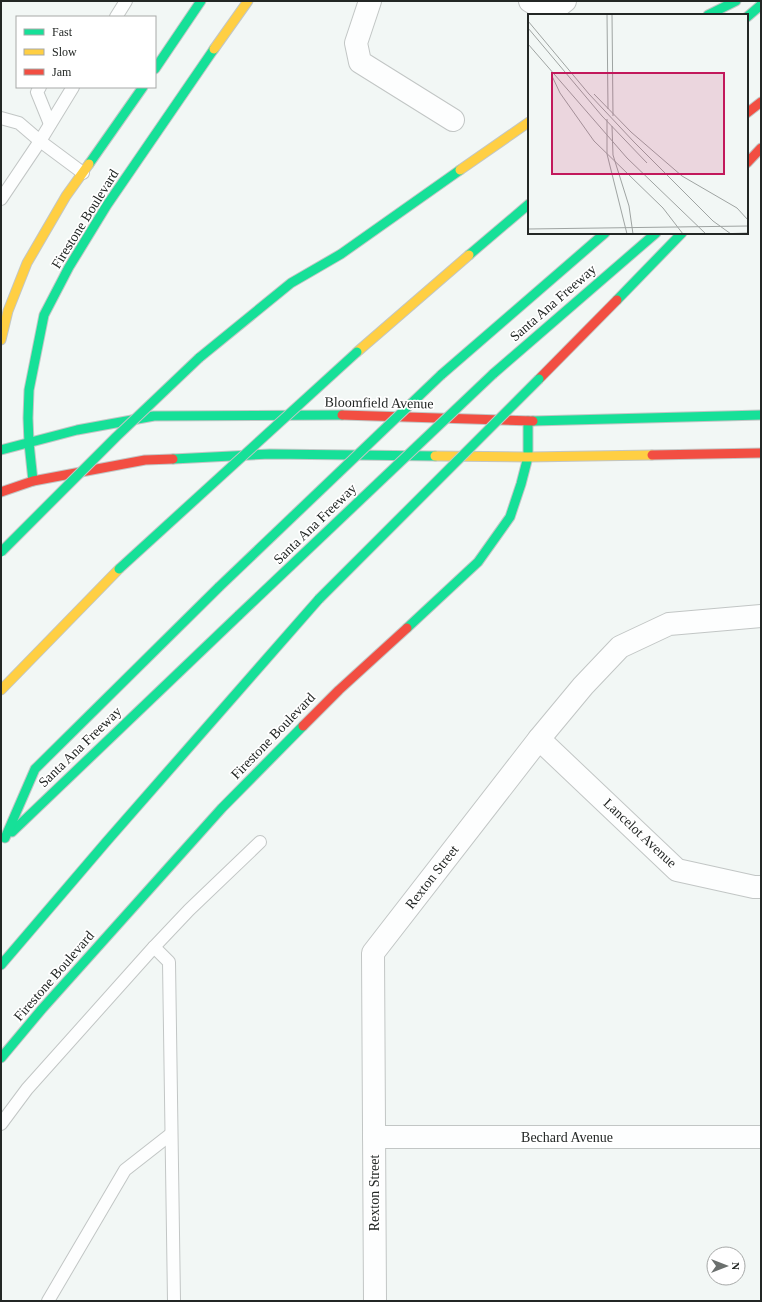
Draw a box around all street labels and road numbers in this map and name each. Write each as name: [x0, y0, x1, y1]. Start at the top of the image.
street label: Firestone Boulevard: [48, 167, 122, 271]
street label: Santa Ana Freeway: [507, 262, 599, 344]
street label: Bloomfield Avenue: [324, 395, 434, 411]
street label: Santa Ana Freeway: [271, 481, 359, 567]
street label: Firestone Boulevard: [228, 690, 318, 782]
street label: Santa Ana Freeway: [36, 704, 124, 790]
street label: Lancelot Avenue: [600, 795, 680, 871]
street label: Rexton Street: [403, 842, 462, 912]
street label: Firestone Boulevard: [11, 928, 97, 1024]
street label: Bechard Avenue: [521, 1130, 613, 1145]
street label: Rexton Street: [367, 1155, 382, 1231]

